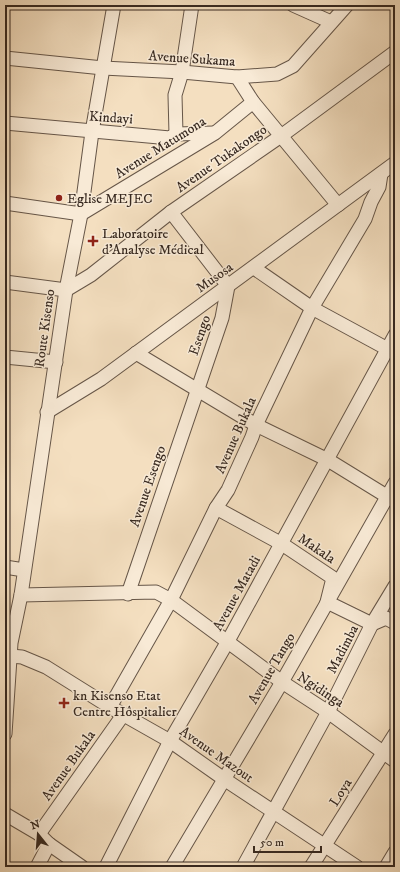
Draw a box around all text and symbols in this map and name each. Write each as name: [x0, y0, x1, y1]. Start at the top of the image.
street label: Avenue Sukama: [148, 47, 236, 71]
street label: Kindayi: [88, 107, 134, 129]
street label: Avenue Matumona: [112, 113, 209, 183]
street label: Avenue Tukakongo: [173, 121, 271, 197]
place label: Eglise MEJEC: [67, 190, 153, 208]
marker: Eglise MEJEC: [54, 193, 64, 203]
place label: Laboratoire d'Analyse Médical: [102, 225, 204, 259]
marker: Laboratoire d'Analyse Médical: [87, 235, 99, 247]
street label: Musosa: [192, 259, 237, 297]
street label: Route Kisenso: [31, 288, 59, 368]
street label: Esengo: [185, 313, 215, 358]
street label: Avenue Bukala: [211, 394, 261, 477]
street label: Avenue Esengo: [126, 443, 170, 529]
street label: Makala: [294, 530, 339, 568]
street label: Avenue Matadi: [209, 552, 265, 634]
street label: Madimba: [323, 622, 363, 677]
street label: Avenue Tango: [244, 629, 300, 707]
street label: Ngidinga: [294, 668, 347, 712]
place label: kn Kisenso Etat Centre Hôspitalier: [73, 687, 177, 721]
marker: kn Kisenso Etat Centre Hôspitalier: [58, 697, 70, 709]
street label: Avenue Mazout: [176, 723, 257, 787]
street label: Avenue Bukala: [38, 727, 100, 804]
street label: Loya: [325, 775, 356, 810]
north arrow: [18, 814, 58, 854]
text: N: [29, 817, 42, 833]
scale bar: [254, 828, 321, 854]
text: 50 m: [260, 835, 284, 850]

